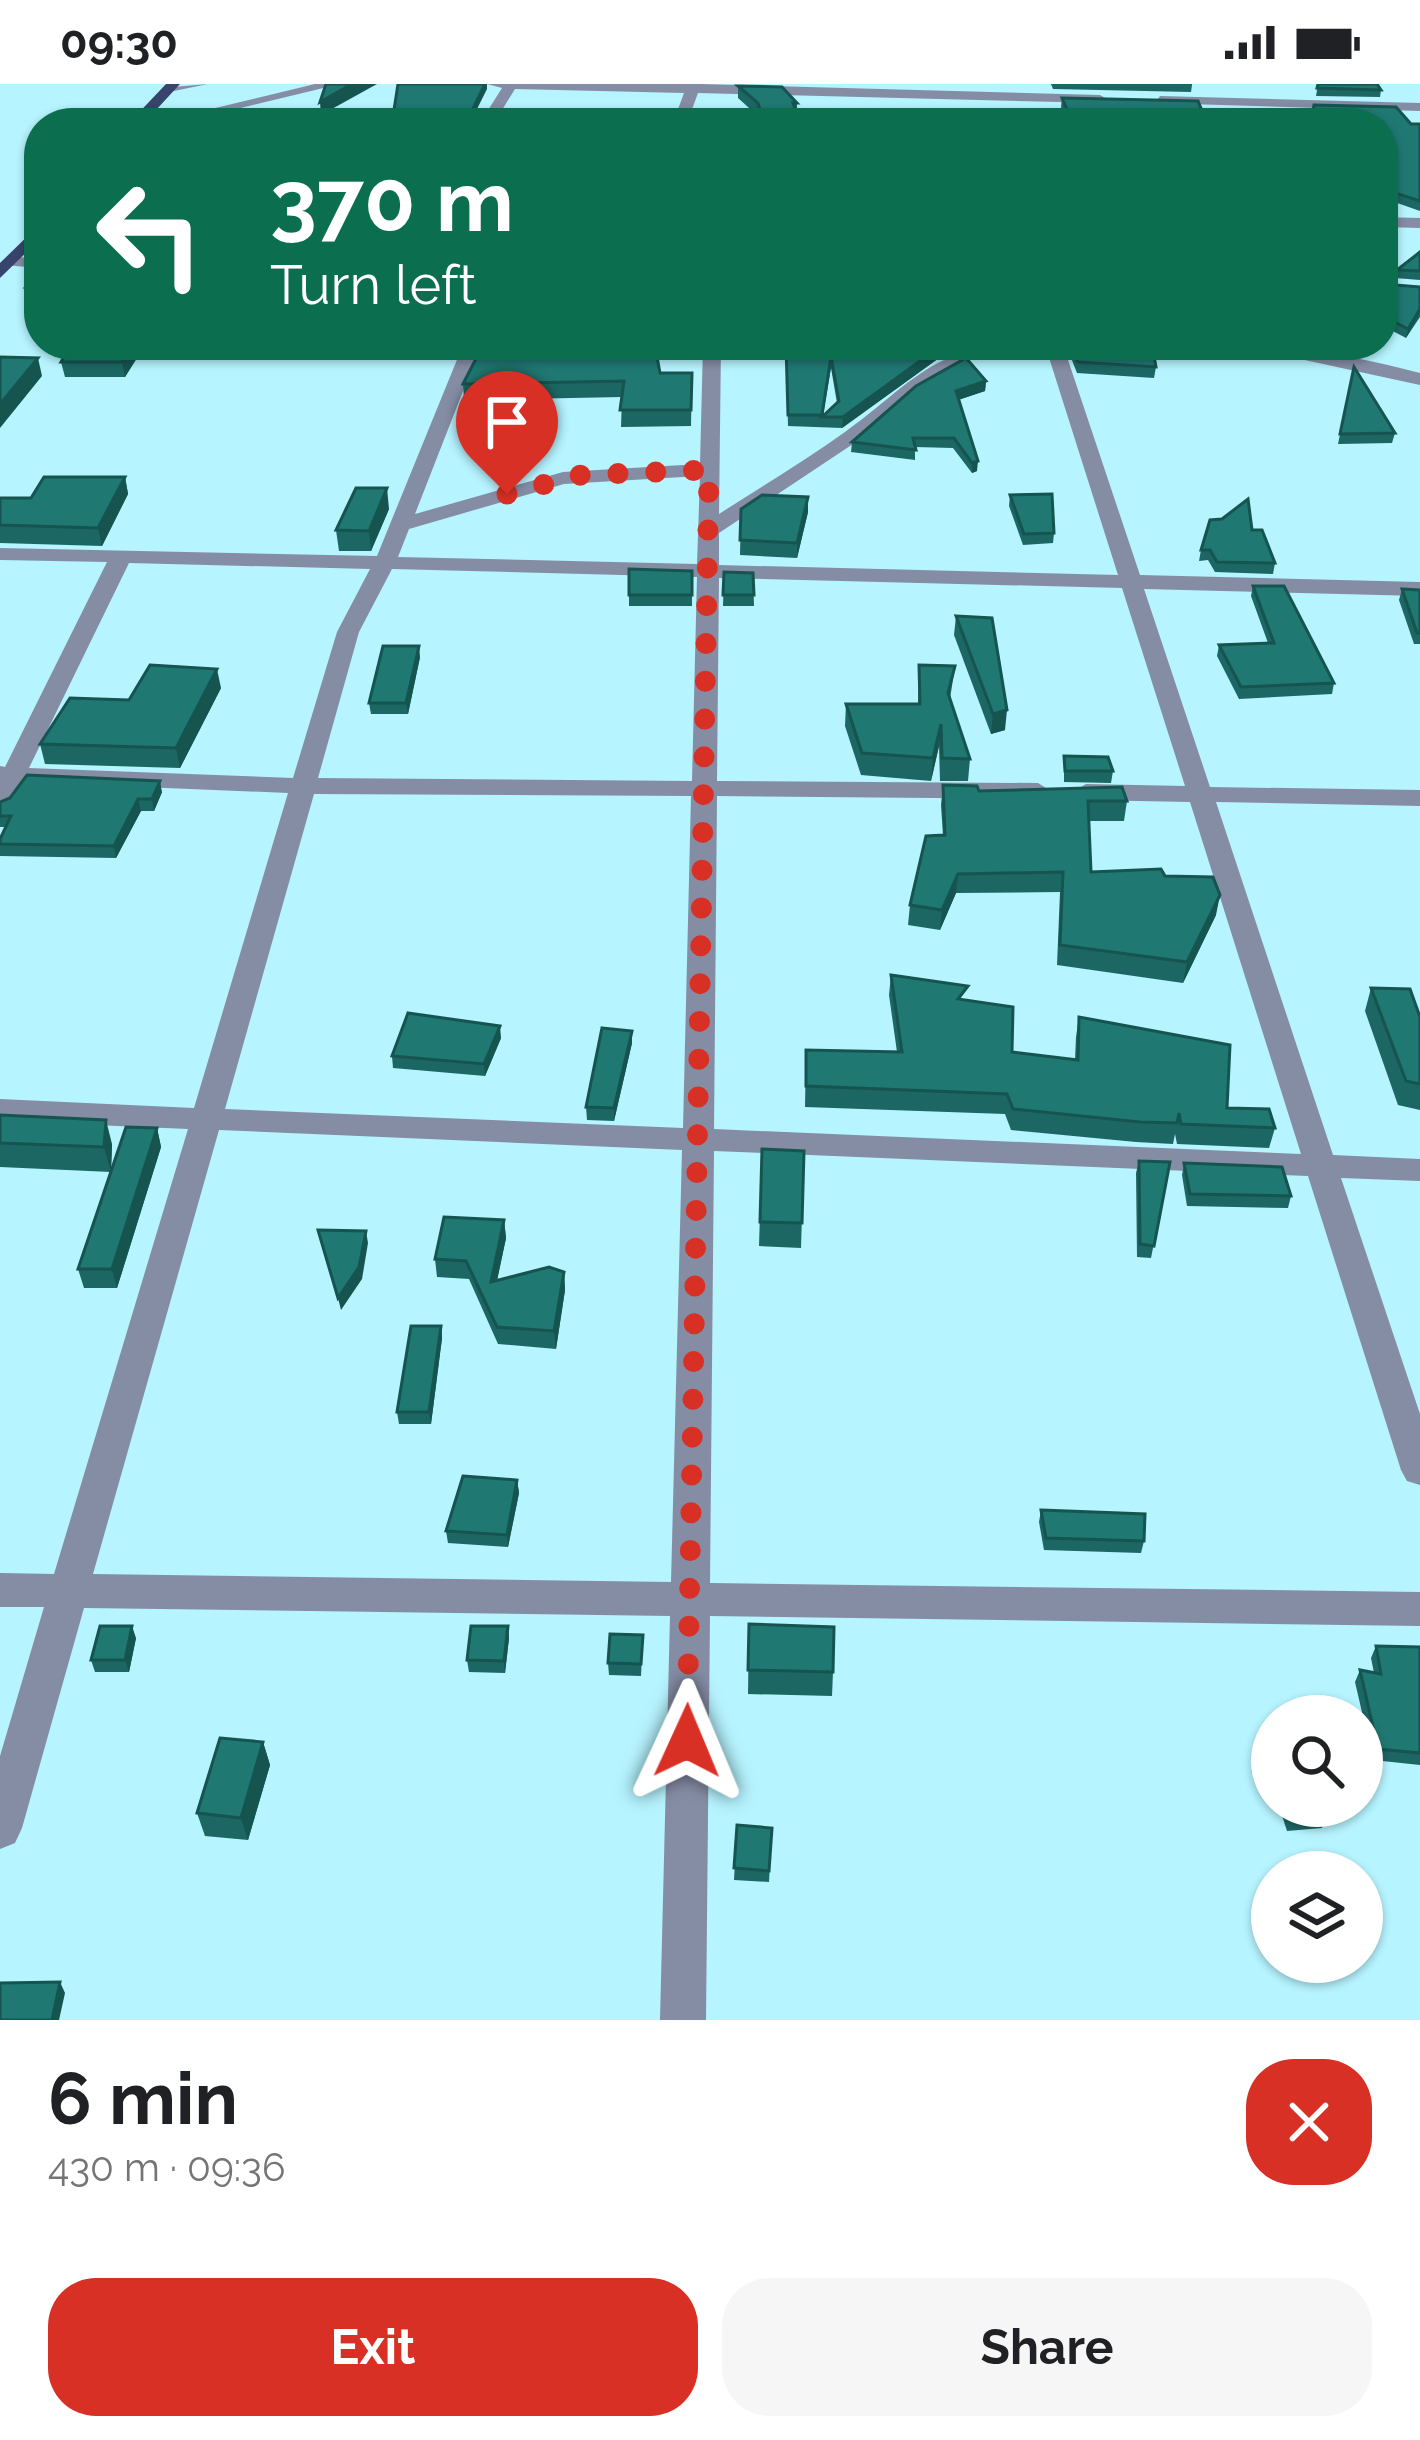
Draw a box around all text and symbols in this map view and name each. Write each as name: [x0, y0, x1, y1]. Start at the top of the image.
text: 09:30: [60, 16, 178, 69]
text: 370 m: [270, 152, 514, 251]
icon: left: [72, 156, 228, 312]
text: Turn left: [270, 253, 477, 317]
pin: [456, 371, 558, 494]
icon: arrive: [474, 389, 540, 455]
position arrow: [624, 1678, 750, 1804]
map controls: [1251, 1695, 1383, 1983]
button: search: [1251, 1695, 1383, 1827]
button: layers: [1251, 1851, 1383, 1983]
text: 6 min: [48, 2056, 238, 2141]
button: close: [1246, 2059, 1372, 2185]
text: 430 m · 09:36: [48, 2144, 285, 2190]
button: Exit: [48, 2278, 698, 2416]
button: Share: [722, 2278, 1372, 2416]

